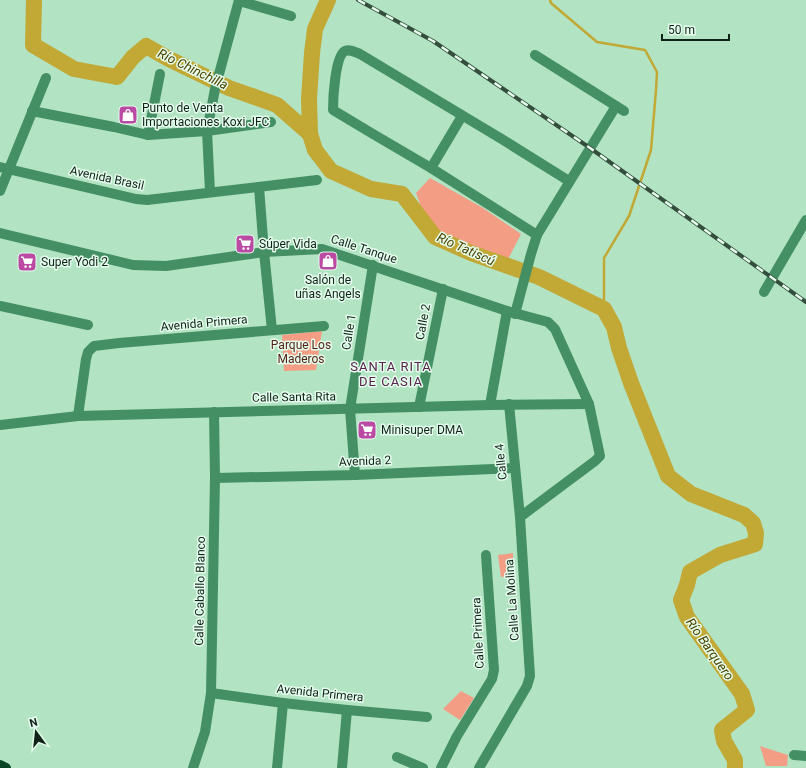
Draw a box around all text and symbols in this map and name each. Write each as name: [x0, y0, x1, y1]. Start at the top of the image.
scale bar: [662, 16, 729, 42]
text: 50 m: [668, 23, 695, 37]
water label: Río Chinchilla: [156, 46, 231, 92]
place label: Punto de Venta Importaciones Koxi JFC: [142, 101, 270, 129]
shop icon: Punto de Venta Importaciones Koxi JFC: [117, 104, 139, 126]
street label: Avenida Brasil: [69, 163, 145, 193]
water label: Río Tatiscú: [435, 230, 497, 268]
street label: Calle Tanque: [329, 232, 399, 266]
supermarket icon: Súper Vida: [234, 233, 256, 255]
place label: Súper Vida: [259, 237, 317, 251]
shop icon: Salón de uñas Angels: [317, 250, 339, 272]
supermarket icon: Super Yodi 2: [16, 251, 38, 273]
place label: Super Yodi 2: [41, 255, 108, 269]
place label: Salón de uñas Angels: [295, 273, 361, 301]
street label: Calle 2: [413, 303, 433, 341]
street label: Avenida Primera: [160, 312, 248, 334]
street label: Calle 1: [339, 313, 359, 351]
park label: Parque Los Maderos: [271, 338, 331, 366]
district label: SANTA RITA DE CASIA: [350, 359, 432, 389]
street label: Calle Santa Rita: [252, 389, 336, 405]
supermarket icon: Minisuper DMA: [356, 419, 378, 441]
place label: Minisuper DMA: [381, 423, 463, 437]
street label: Calle 4: [492, 443, 510, 481]
street label: Avenida 2: [339, 453, 392, 469]
street label: Calle Caballo Blanco: [192, 536, 208, 646]
street label: Calle La Molina: [502, 559, 522, 641]
street label: Calle Primera: [469, 597, 487, 669]
water label: Río Barquero: [683, 615, 737, 683]
street label: Avenida Primera: [276, 681, 364, 705]
north arrow: [16, 712, 56, 752]
text: N: [28, 715, 39, 730]

